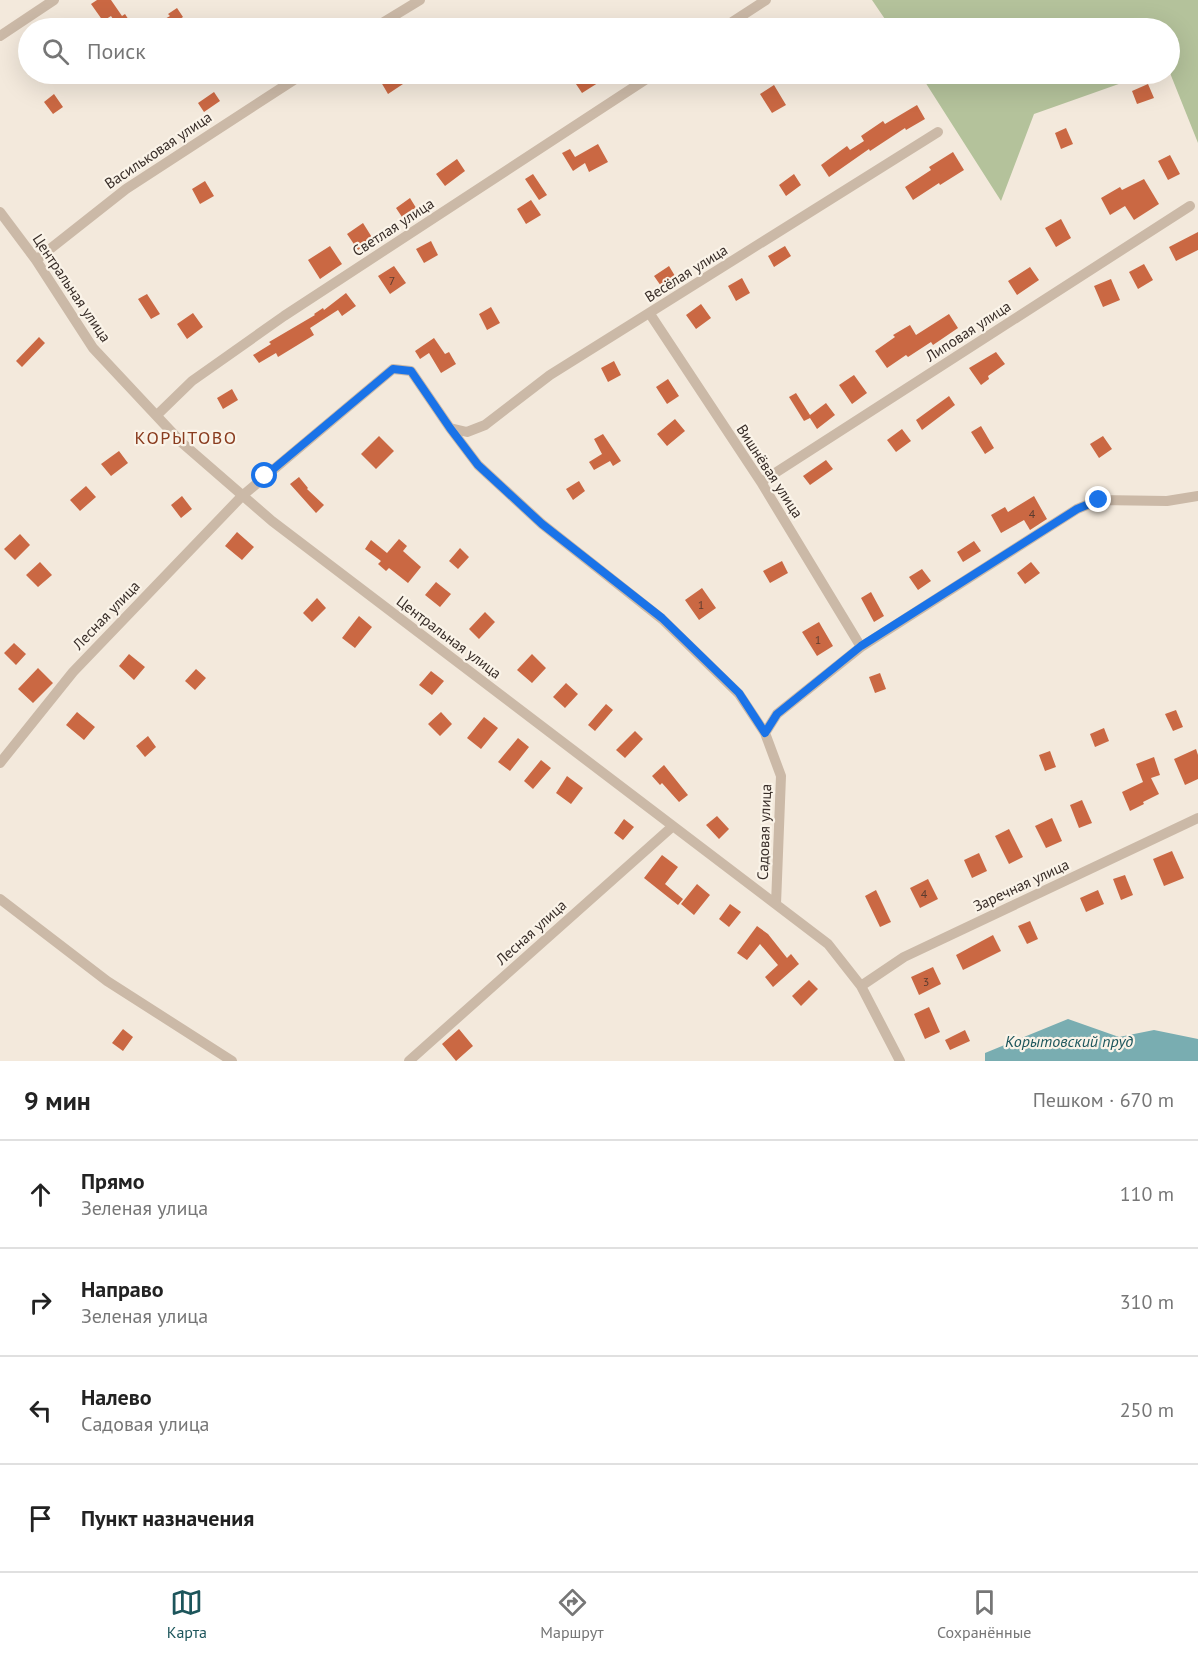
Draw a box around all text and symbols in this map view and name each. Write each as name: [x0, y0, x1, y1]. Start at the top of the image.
search box: [18, 18, 1180, 84]
icon: search: [39, 35, 72, 68]
text: Поиск: [87, 37, 146, 65]
street label: Васильковая улица: [101, 107, 215, 193]
street label: Светлая улица: [349, 194, 437, 260]
street label: Центральная улица: [29, 230, 115, 346]
street label: Весёлая улица: [641, 240, 731, 306]
house number: 7: [389, 273, 395, 288]
street label: Липовая улица: [921, 296, 1014, 366]
street label: Вишнёвая улица: [733, 421, 807, 521]
district label: КОРЫТОВО: [134, 426, 238, 449]
route start: [251, 462, 277, 488]
route end: [1085, 486, 1111, 512]
house number: 4: [1029, 506, 1036, 521]
street label: Лесная улица: [68, 577, 144, 654]
street label: Центральная улица: [393, 591, 505, 683]
house number: 1: [698, 597, 704, 612]
house number: 1: [815, 632, 821, 647]
street label: Садовая улица: [753, 783, 775, 881]
street label: Заречная улица: [970, 855, 1072, 915]
house number: 4: [921, 886, 928, 901]
street label: Лесная улица: [491, 895, 570, 969]
house number: 3: [923, 974, 929, 989]
water label: Корытовский пруд: [1005, 1031, 1133, 1051]
text: 9 мин: [24, 1084, 91, 1117]
text: Пешком · 670 m: [1033, 1087, 1174, 1113]
text: Прямо: [81, 1167, 144, 1195]
icon: ahead: [24, 1178, 57, 1211]
text: 110 m: [1120, 1181, 1174, 1207]
text: Зеленая улица: [81, 1195, 208, 1221]
text: Направо: [81, 1275, 164, 1303]
icon: right: [24, 1286, 57, 1319]
text: 310 m: [1120, 1289, 1174, 1315]
text: Зеленая улица: [81, 1303, 208, 1329]
text: Налево: [81, 1383, 152, 1411]
icon: left: [24, 1394, 57, 1427]
text: 250 m: [1120, 1397, 1174, 1423]
text: Садовая улица: [81, 1411, 210, 1437]
icon: arrive: [24, 1502, 57, 1535]
text: Пункт назначения: [81, 1504, 254, 1532]
tab: Карта: [167, 1586, 207, 1642]
tab: Маршрут: [540, 1586, 604, 1642]
tab: Сохранённые: [937, 1586, 1031, 1642]

